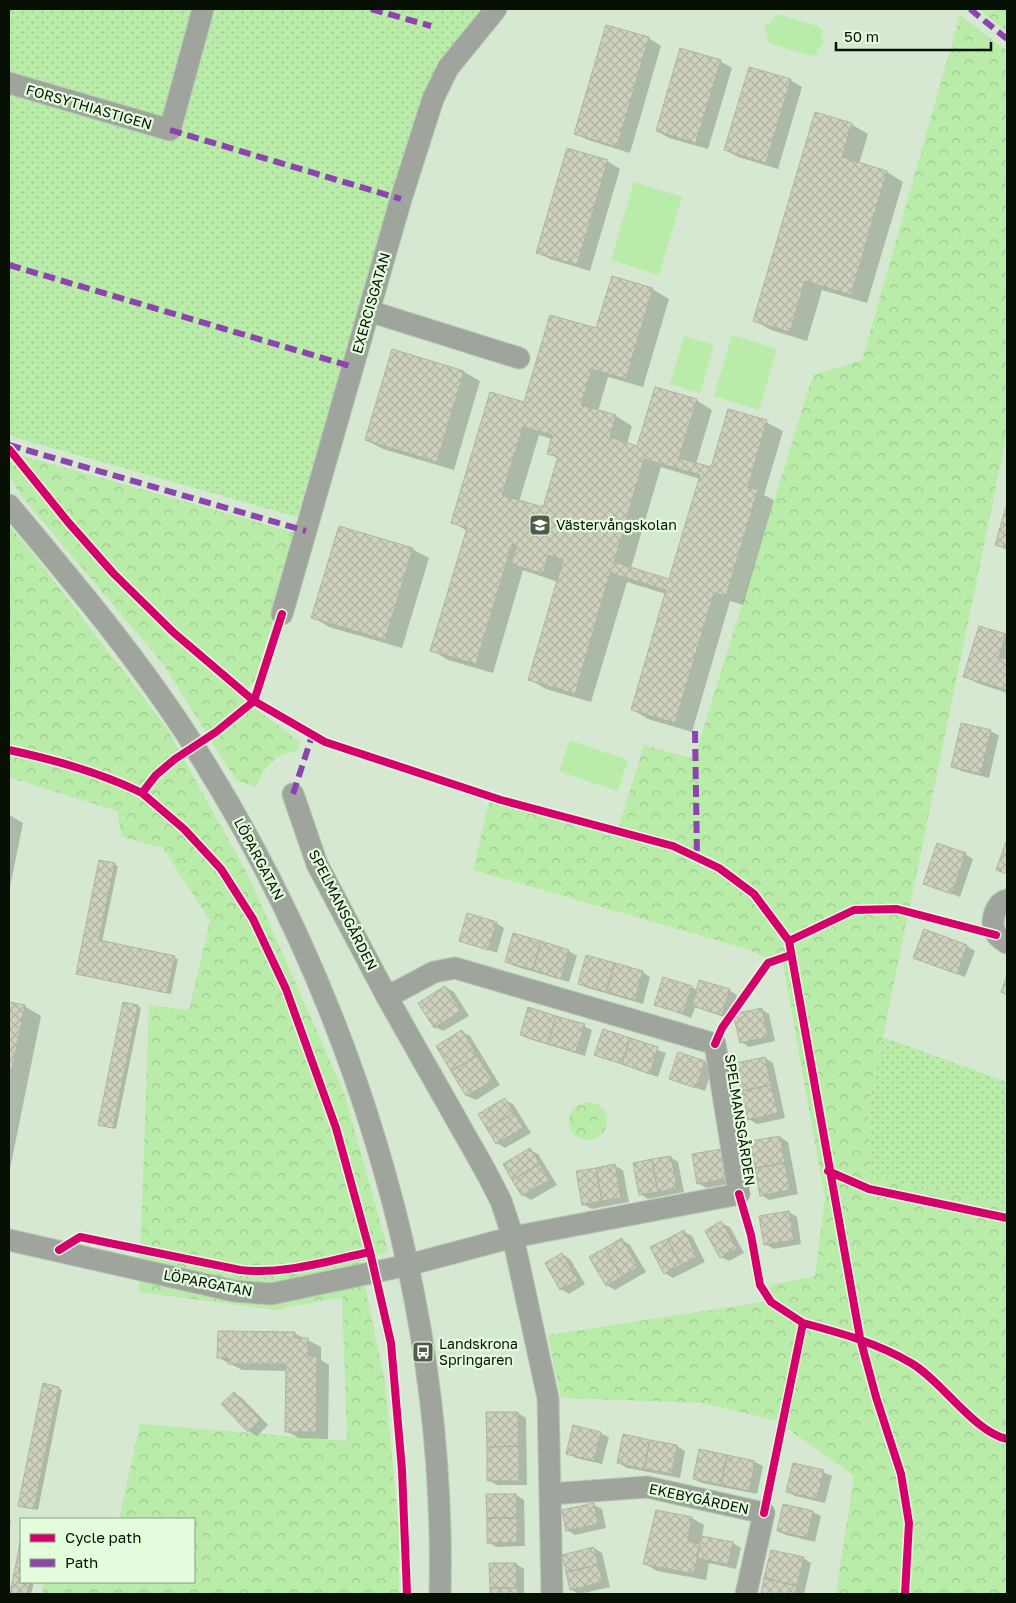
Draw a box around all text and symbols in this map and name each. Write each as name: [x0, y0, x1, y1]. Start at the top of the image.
scale bar: [836, 20, 991, 52]
text: 50 m: [844, 27, 879, 45]
street label: FORSYTHIASTIGEN: [24, 80, 154, 133]
street label: EXERCISGATAN: [348, 250, 393, 355]
school or university icon: Västervångskolan: [528, 513, 552, 537]
place label: Västervångskolan: [556, 516, 677, 533]
street label: LÖPARGATAN: [231, 815, 288, 903]
street label: SPELMANSGÅRDEN: [306, 847, 381, 973]
street label: SPELMANSGÅRDEN: [722, 1053, 759, 1187]
street label: LÖPARGATAN: [162, 1266, 254, 1299]
place label: Landskrona Springaren: [439, 1335, 518, 1368]
bus stop icon: Landskrona Springaren: [411, 1340, 435, 1364]
street label: EKEBYGÅRDEN: [648, 1480, 751, 1517]
legend: [20, 1518, 195, 1583]
text: Cycle path: [65, 1528, 141, 1546]
text: Path: [65, 1553, 98, 1571]

